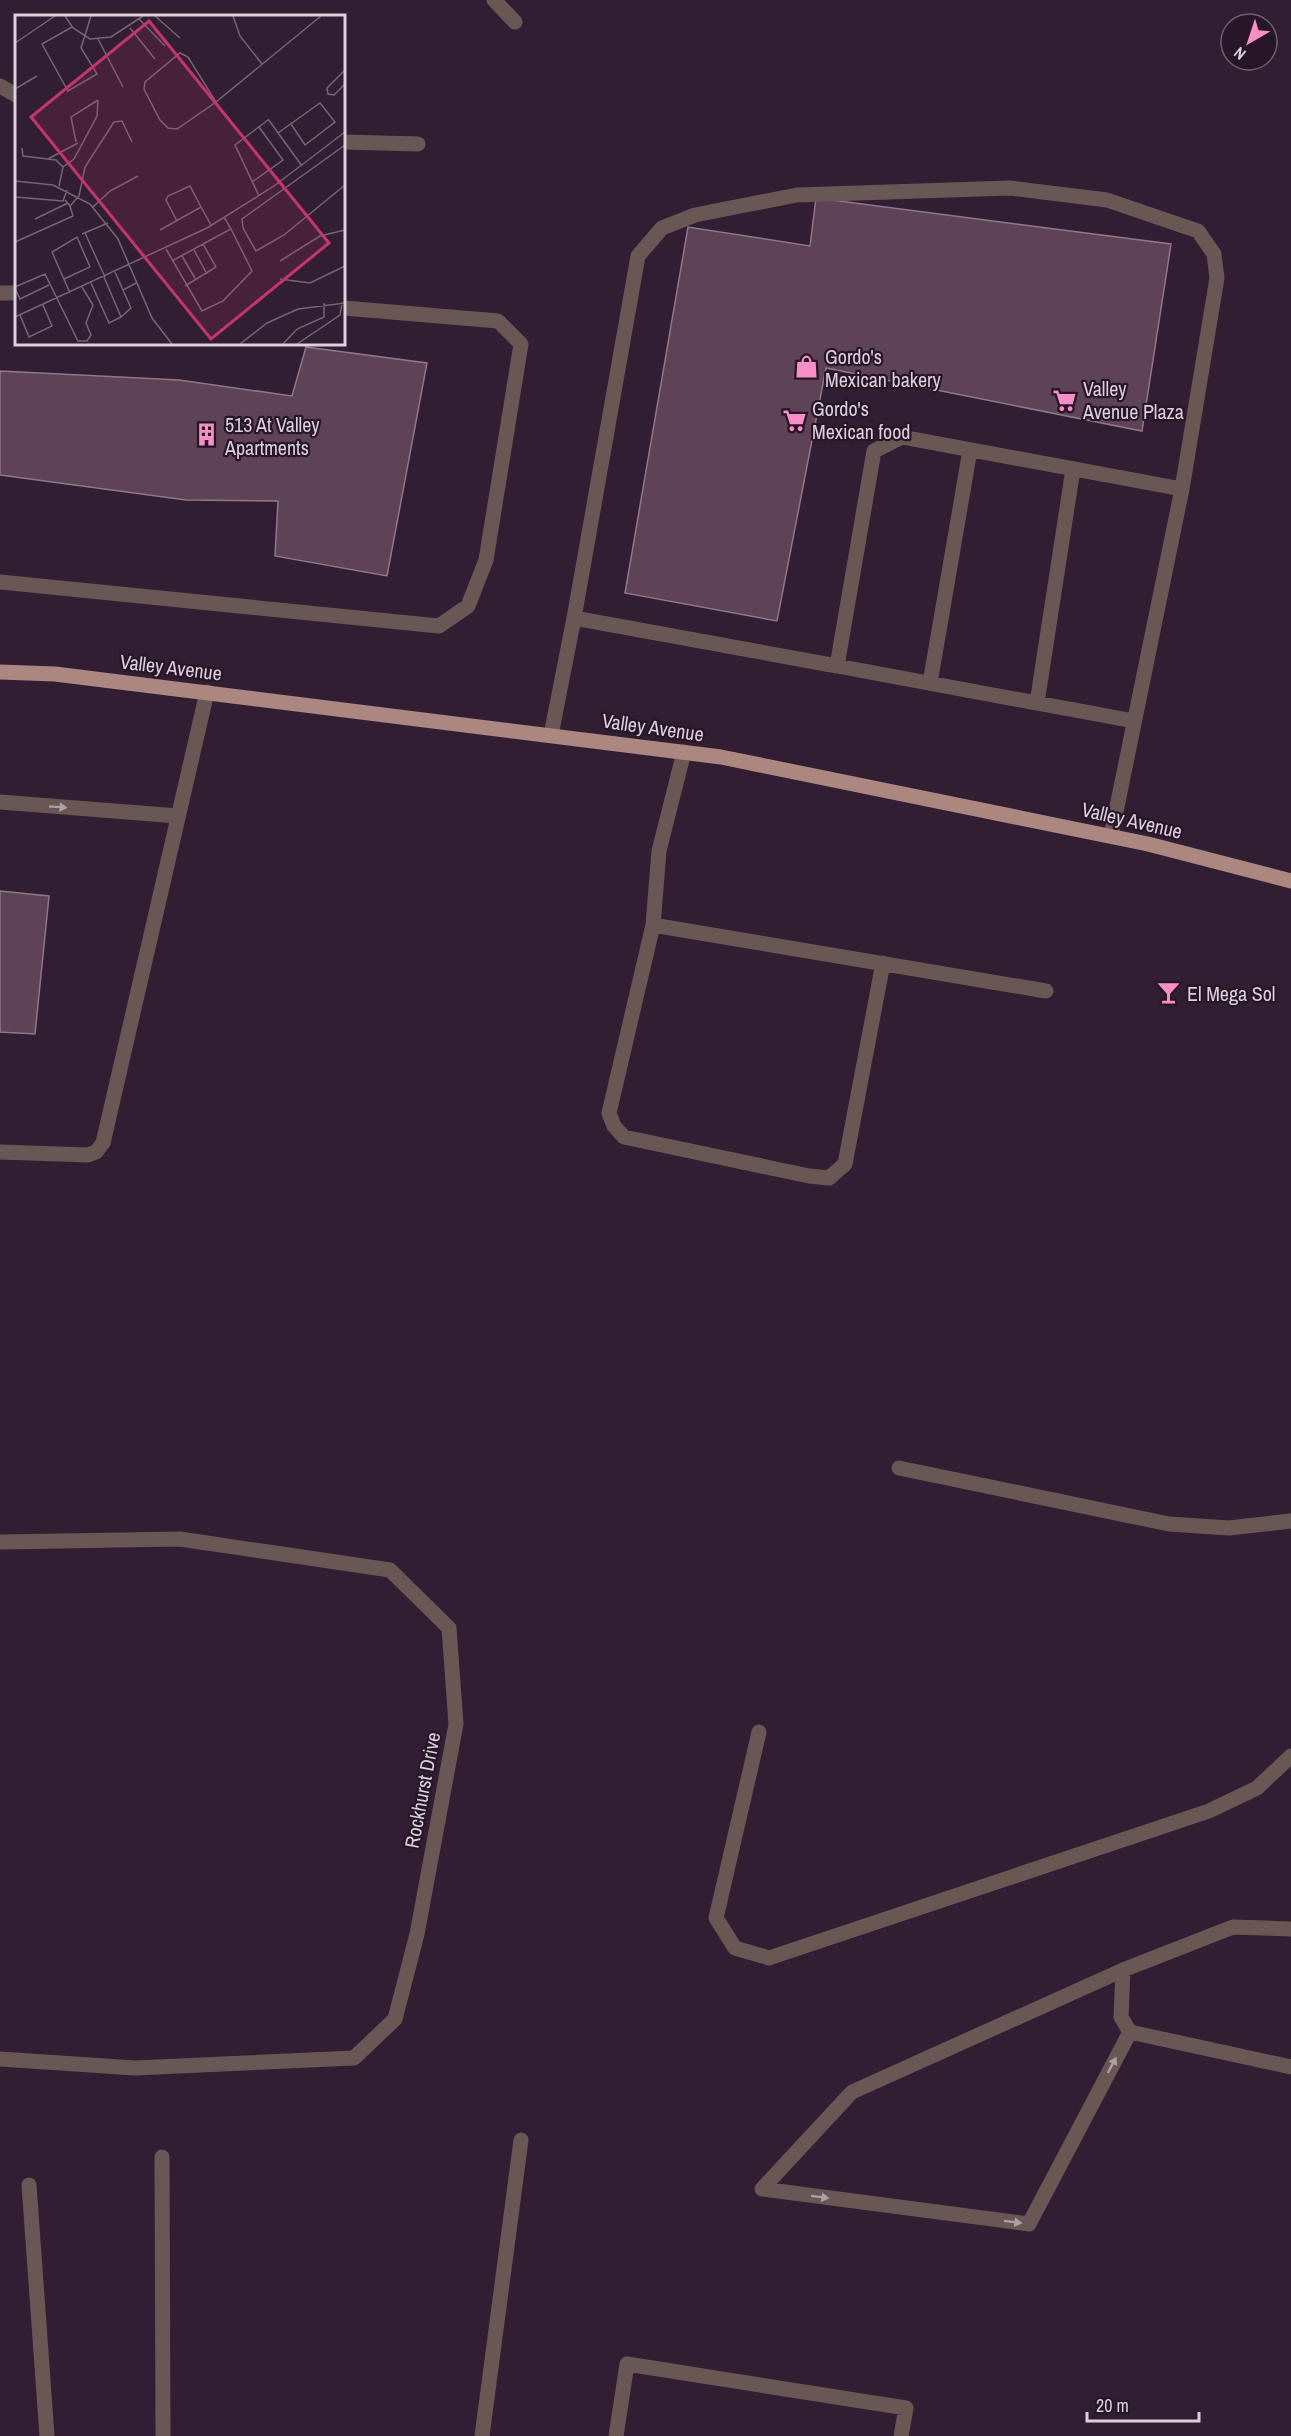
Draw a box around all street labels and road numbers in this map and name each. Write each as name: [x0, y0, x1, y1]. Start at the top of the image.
street label: Valley Avenue: [119, 647, 223, 687]
street label: Valley Avenue: [600, 707, 706, 747]
street label: Valley Avenue: [1079, 795, 1185, 845]
street label: Rockhurst Drive: [398, 1730, 446, 1850]

